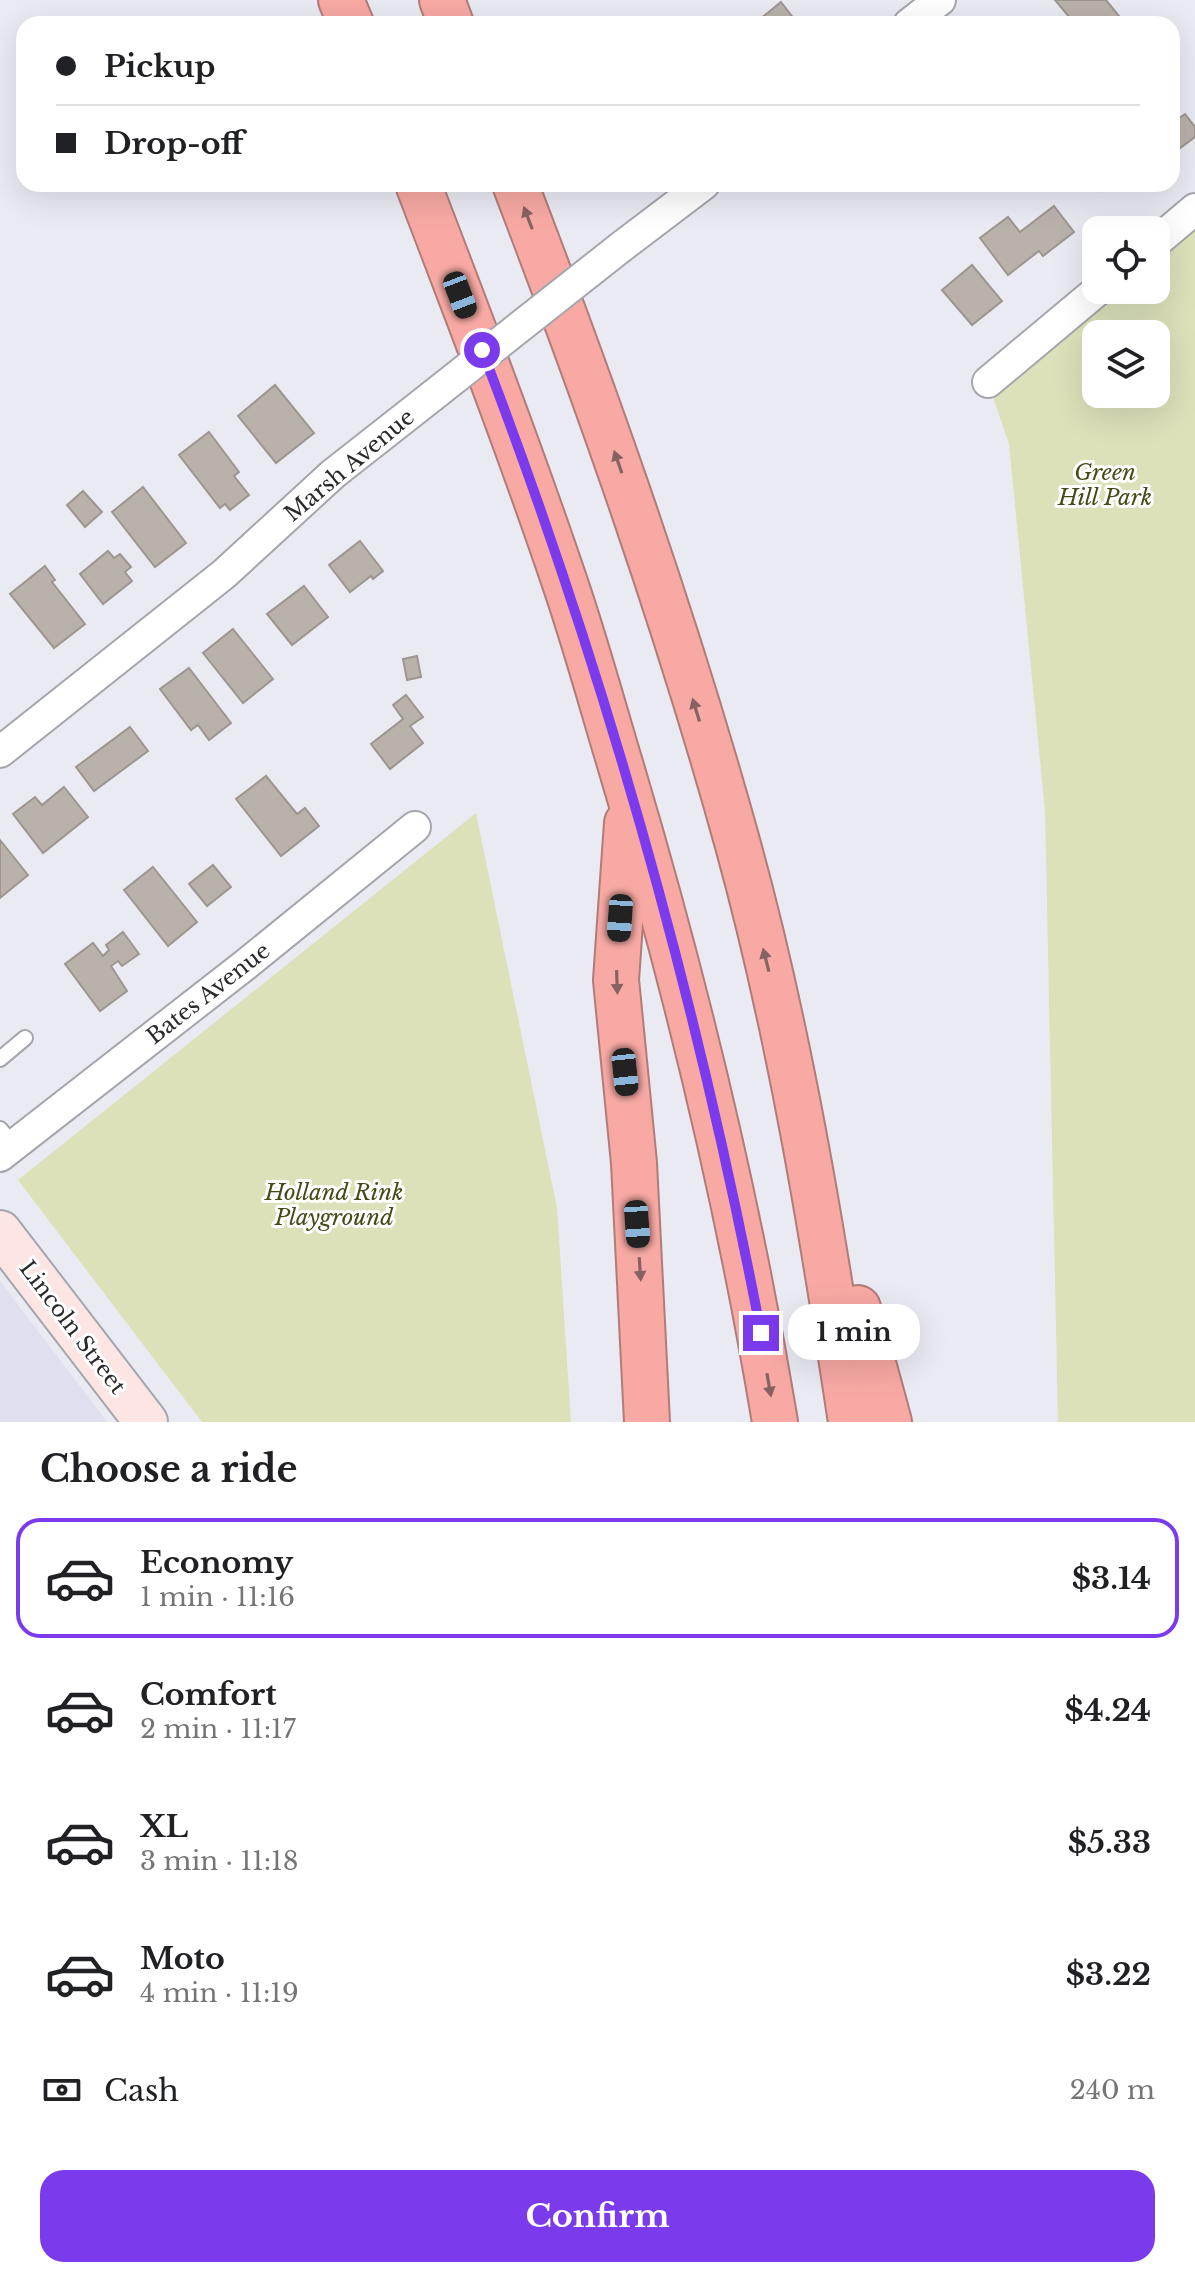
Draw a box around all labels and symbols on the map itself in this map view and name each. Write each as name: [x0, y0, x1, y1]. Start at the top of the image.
one-way arrow: [521, 206, 534, 230]
car: [440, 268, 480, 322]
route start: [464, 332, 500, 368]
street label: Marsh Avenue: [279, 403, 420, 527]
one-way arrow: [611, 450, 623, 474]
park label: Green Hill Park: [1057, 459, 1152, 511]
one-way arrow: [690, 697, 702, 721]
car: [606, 893, 634, 943]
street label: Bates Avenue: [141, 937, 275, 1050]
one-way arrow: [759, 947, 771, 972]
one-way arrow: [611, 970, 624, 995]
car: [611, 1047, 639, 1097]
park label: Holland Rink Playground: [264, 1179, 403, 1231]
car: [623, 1199, 651, 1249]
street label: Lincoln Street: [14, 1255, 132, 1400]
one-way arrow: [634, 1257, 647, 1282]
callout: 1 min: [789, 1305, 921, 1361]
route end: [743, 1315, 779, 1351]
one-way arrow: [764, 1373, 776, 1398]

